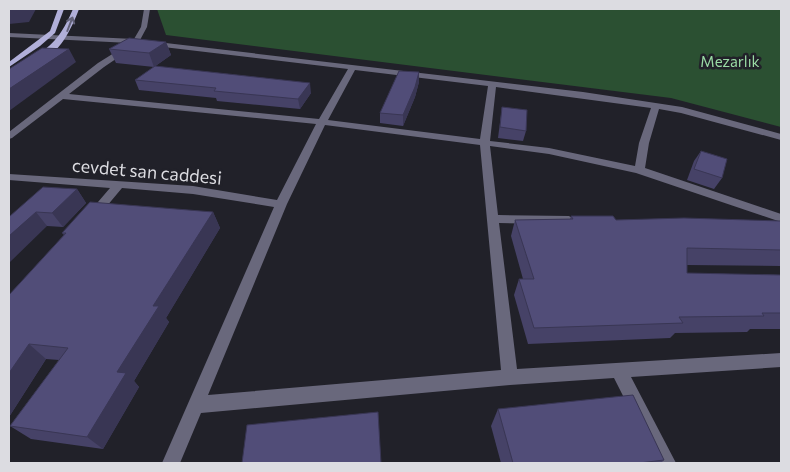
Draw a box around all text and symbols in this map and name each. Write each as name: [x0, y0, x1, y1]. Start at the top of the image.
one-way arrow: [66, 17, 76, 32]
park label: Mezarlık: [700, 52, 760, 70]
street label: cevdet san caddesi: [71, 153, 223, 189]

